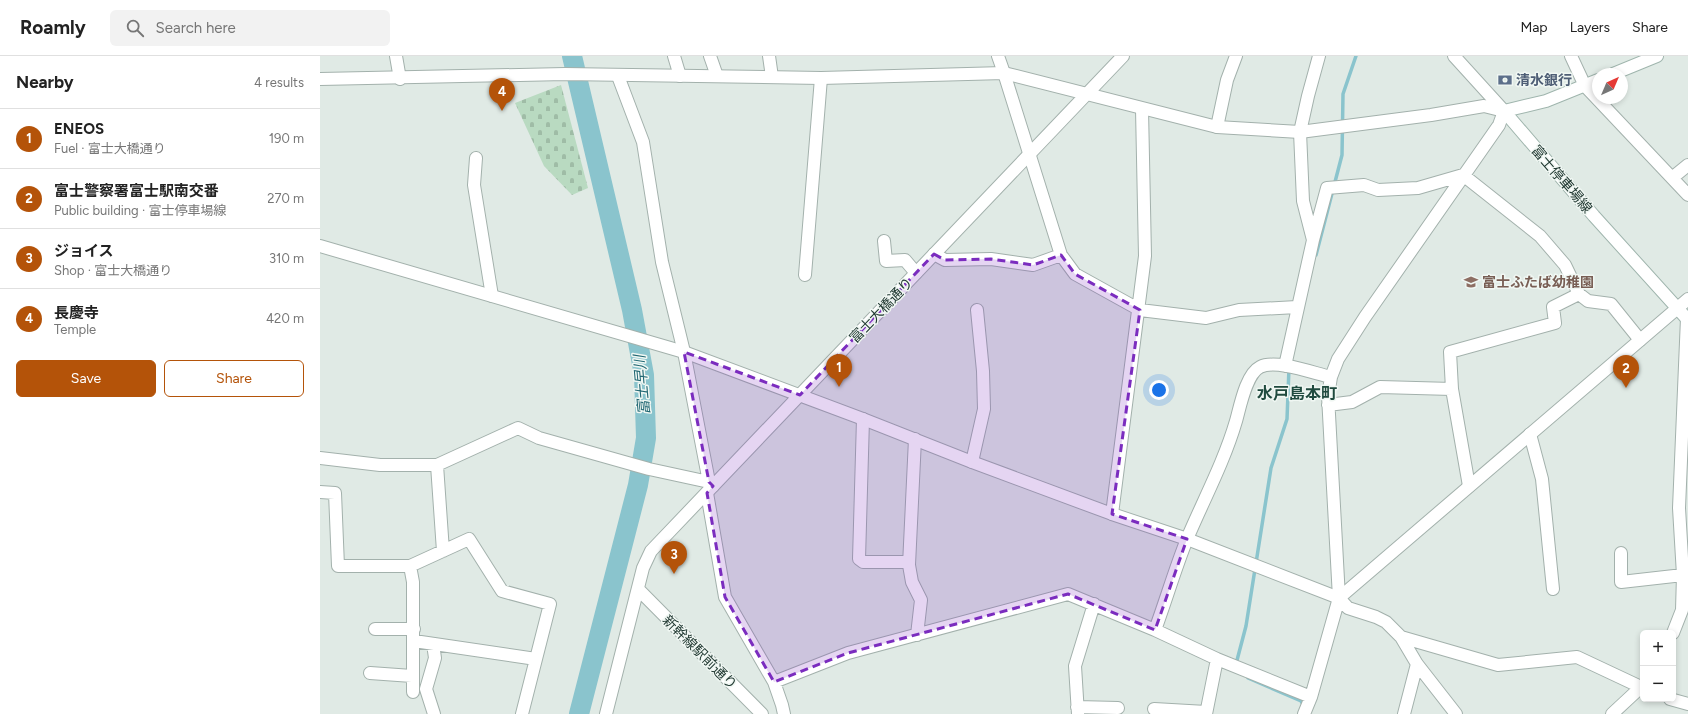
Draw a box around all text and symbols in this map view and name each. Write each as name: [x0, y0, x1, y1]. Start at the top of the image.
search box: [110, 10, 390, 46]
text: Roamly: [20, 16, 86, 39]
icon: search: [124, 17, 146, 39]
text: Search here: [156, 19, 236, 37]
text: Map: [1520, 19, 1548, 36]
text: Layers: [1570, 19, 1610, 36]
text: Share: [1632, 19, 1668, 36]
north arrow: [1592, 68, 1628, 104]
text: Nearby: [16, 72, 74, 92]
bank icon: 清水銀行: [1497, 72, 1513, 88]
place label: 清水銀行: [1516, 72, 1572, 89]
text: 4 results: [254, 75, 304, 90]
pin: 4: [489, 78, 515, 111]
text: ENEOS: [54, 120, 104, 138]
text: 1: [26, 131, 32, 146]
text: 190 m: [269, 131, 304, 146]
text: Fuel · 富士大橋通り: [54, 141, 166, 156]
street label: 富士停車場線: [1528, 142, 1596, 217]
text: 富士警察署富士駅南交番: [54, 182, 219, 200]
text: 2: [25, 191, 33, 206]
text: 270 m: [267, 191, 304, 206]
text: Public building · 富士停車場線: [54, 203, 226, 218]
text: ジョイス: [54, 242, 114, 260]
text: 3: [25, 251, 33, 266]
text: 310 m: [269, 251, 304, 266]
text: Shop · 富士大橋通り: [54, 263, 172, 278]
street label: 富士大橋通り: [846, 274, 917, 346]
school or university icon: 富士ふたば幼稚園: [1463, 274, 1479, 290]
place label: 富士ふたば幼稚園: [1482, 274, 1594, 291]
text: 長慶寺: [54, 304, 99, 322]
text: 4: [25, 311, 33, 326]
text: 420 m: [266, 311, 304, 326]
text: Temple: [54, 322, 96, 337]
water label: 富士早川: [630, 352, 654, 416]
pin: 1: [826, 354, 852, 387]
pin: 2: [1613, 355, 1639, 388]
button: Save: [16, 360, 156, 397]
button: Share: [164, 360, 304, 397]
your location: [1149, 380, 1169, 400]
district label: 水戸島本町: [1257, 384, 1337, 403]
pin: 3: [661, 541, 687, 574]
street label: 新幹線駅前通り: [659, 612, 740, 693]
map controls: [1640, 630, 1676, 702]
button: +: [1640, 630, 1676, 666]
button: −: [1640, 666, 1676, 702]

